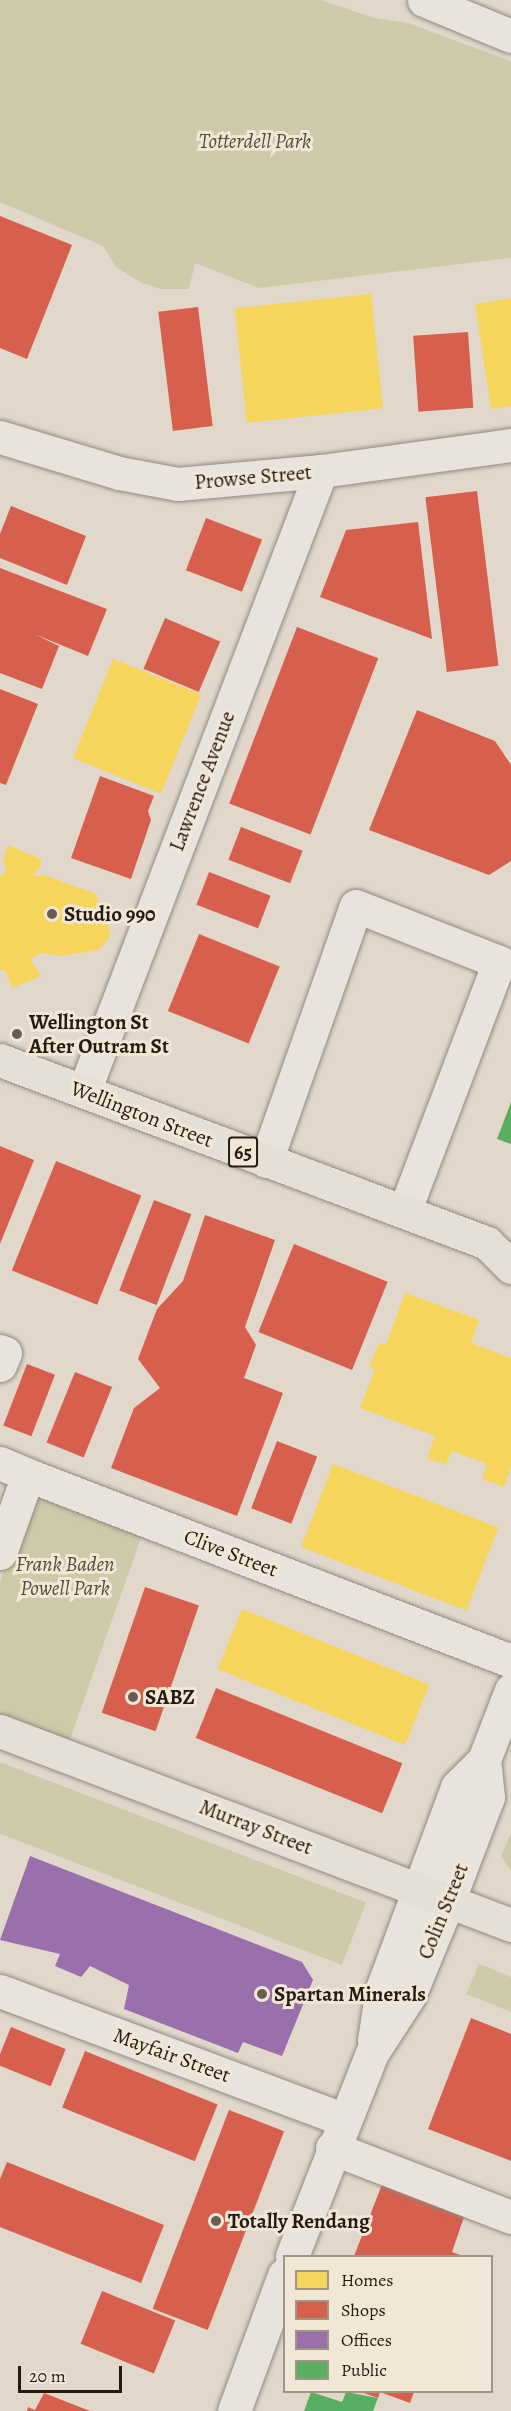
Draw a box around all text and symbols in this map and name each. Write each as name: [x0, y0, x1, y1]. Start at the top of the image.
park label: Totterdell Park: [199, 128, 311, 154]
street label: Prowse Street: [193, 459, 313, 495]
street label: Lawrence Avenue: [164, 707, 240, 855]
place label: Studio 990: [64, 901, 156, 927]
marker: Studio 990: [45, 907, 59, 921]
place label: Wellington St After Outram St: [29, 1009, 169, 1059]
marker: Wellington St After Outram St: [10, 1027, 24, 1041]
street label: Wellington Street: [67, 1075, 217, 1153]
road number: 65: [228, 1135, 258, 1169]
street label: Clive Street: [181, 1524, 281, 1582]
park label: Frank Baden Powell Park: [15, 1551, 115, 1601]
place label: SABZ: [145, 1684, 195, 1710]
marker: SABZ: [126, 1690, 140, 1704]
street label: Murray Street: [196, 1794, 316, 1860]
street label: Colin Street: [412, 1859, 474, 1963]
place label: Spartan Minerals: [274, 1981, 426, 2007]
marker: Spartan Minerals: [255, 1987, 269, 2001]
street label: Mayfair Street: [110, 2022, 234, 2088]
place label: Totally Rendang: [228, 2208, 370, 2234]
marker: Totally Rendang: [209, 2214, 223, 2228]
legend: [283, 2255, 493, 2393]
text: Homes: [341, 2268, 393, 2292]
text: Shops: [341, 2298, 386, 2322]
text: Offices: [341, 2328, 392, 2352]
scale bar: [21, 2354, 124, 2392]
text: Public: [341, 2358, 387, 2382]
text: 20 m: [29, 2364, 66, 2388]

